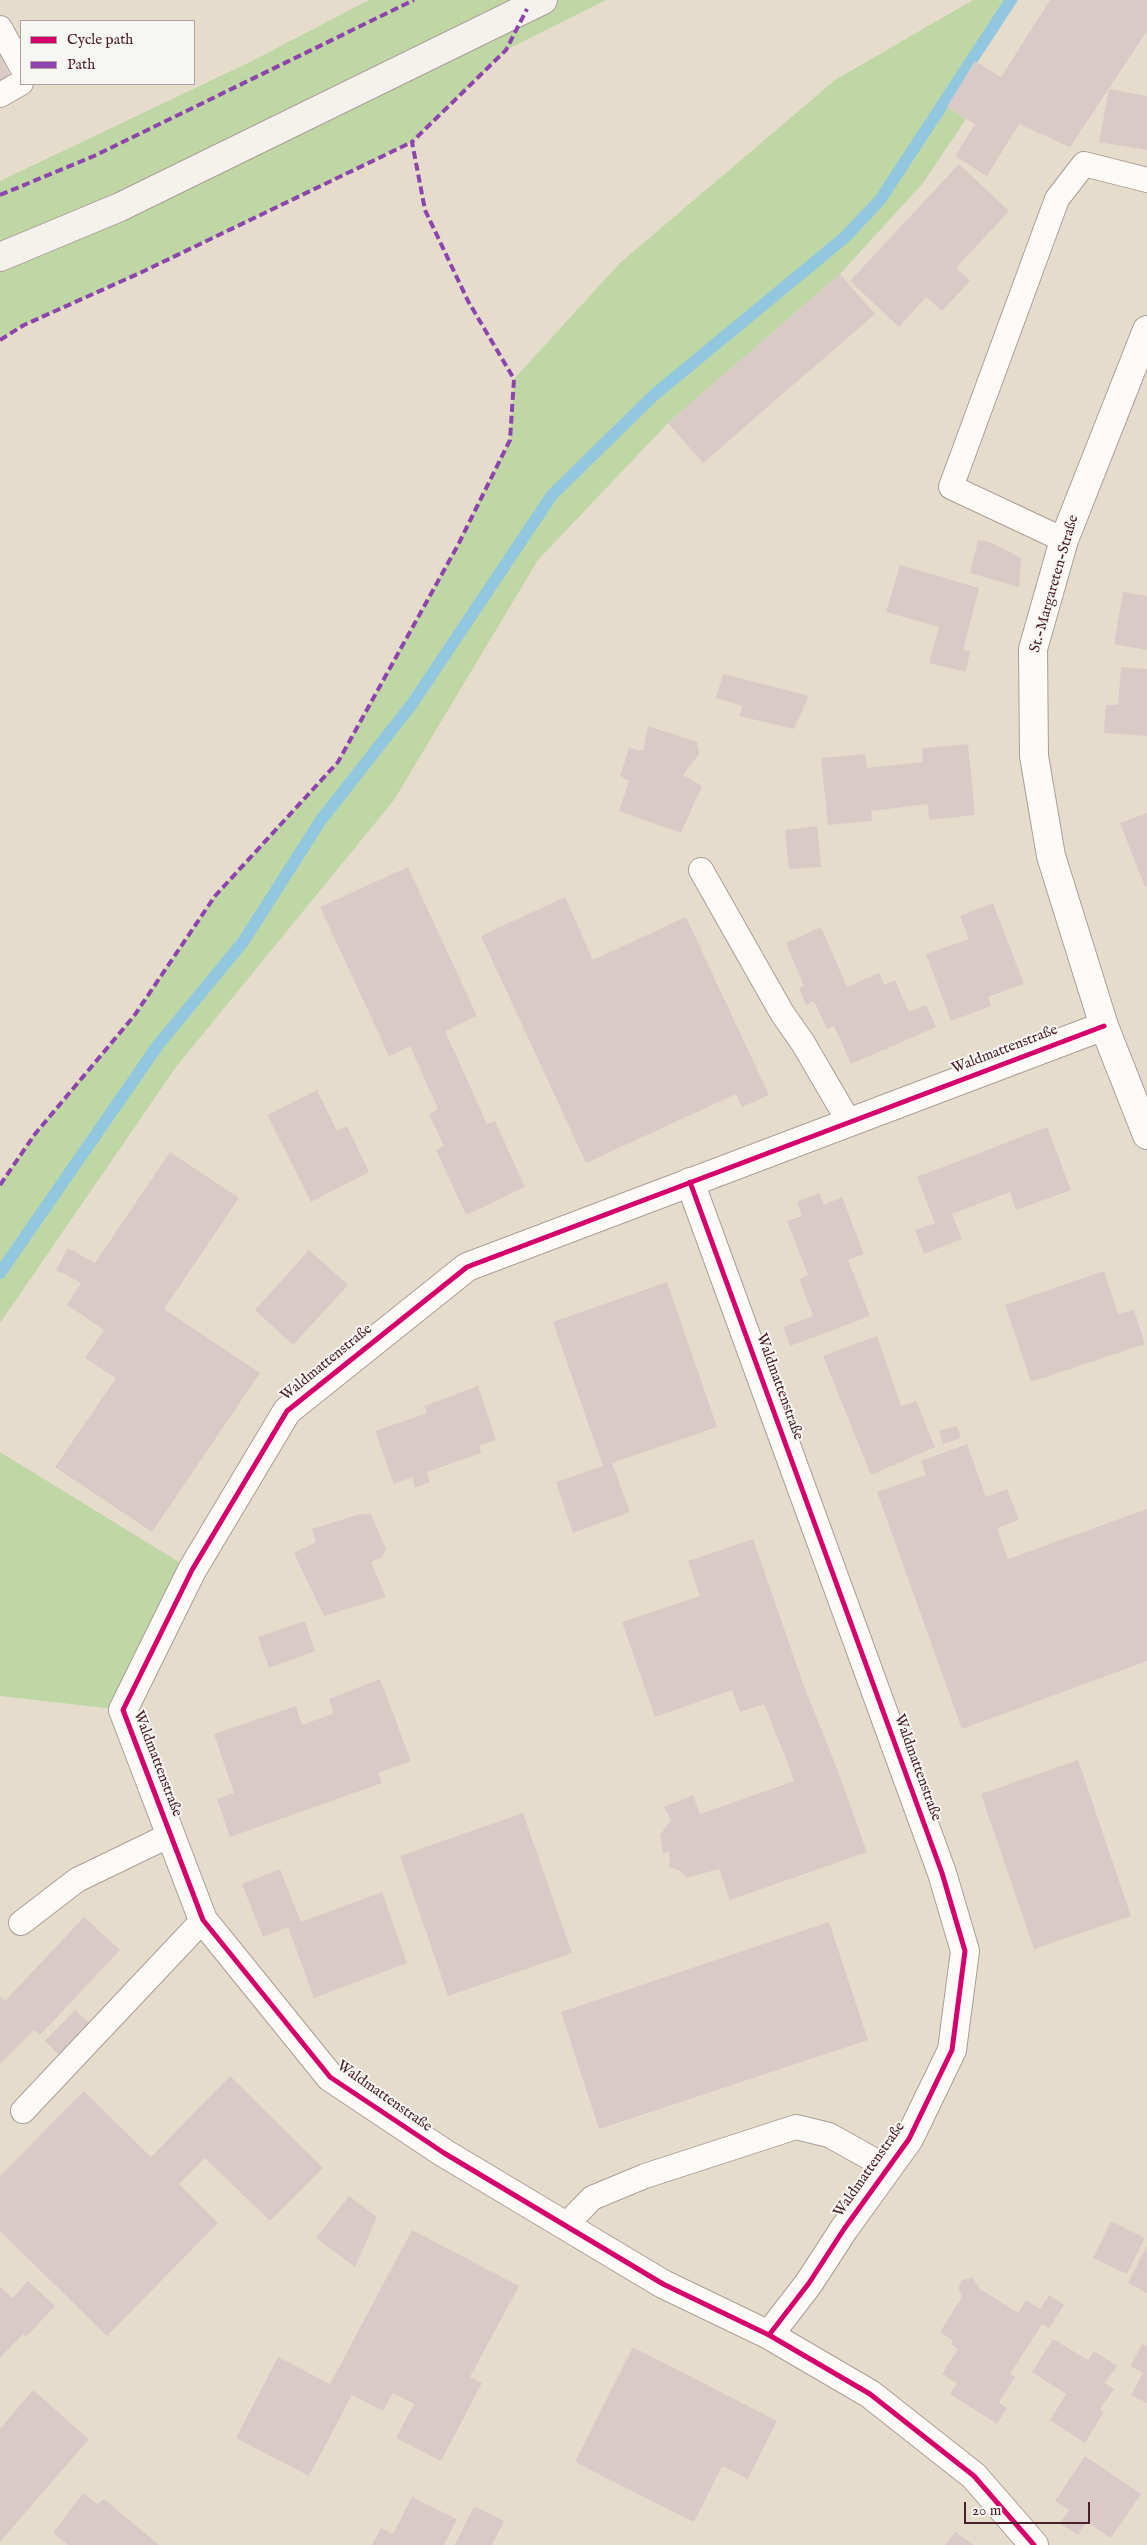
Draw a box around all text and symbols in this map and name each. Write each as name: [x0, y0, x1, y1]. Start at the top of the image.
legend: [20, 20, 195, 85]
text: Cycle path: [67, 30, 133, 49]
text: Path: [67, 55, 95, 74]
street label: St.-Margareten-Straße: [1027, 513, 1083, 655]
street label: Waldmattenstraße: [949, 1021, 1061, 1079]
street label: Waldmattenstraße: [278, 1321, 376, 1405]
street label: Waldmattenstraße: [751, 1331, 807, 1443]
street label: Waldmattenstraße: [128, 1708, 186, 1820]
street label: Waldmattenstraße: [889, 1712, 945, 1824]
street label: Waldmattenstraße: [333, 2057, 435, 2137]
street label: Waldmattenstraße: [830, 2119, 910, 2221]
scale bar: [967, 2492, 1093, 2524]
text: 20 m: [972, 2501, 1001, 2520]

